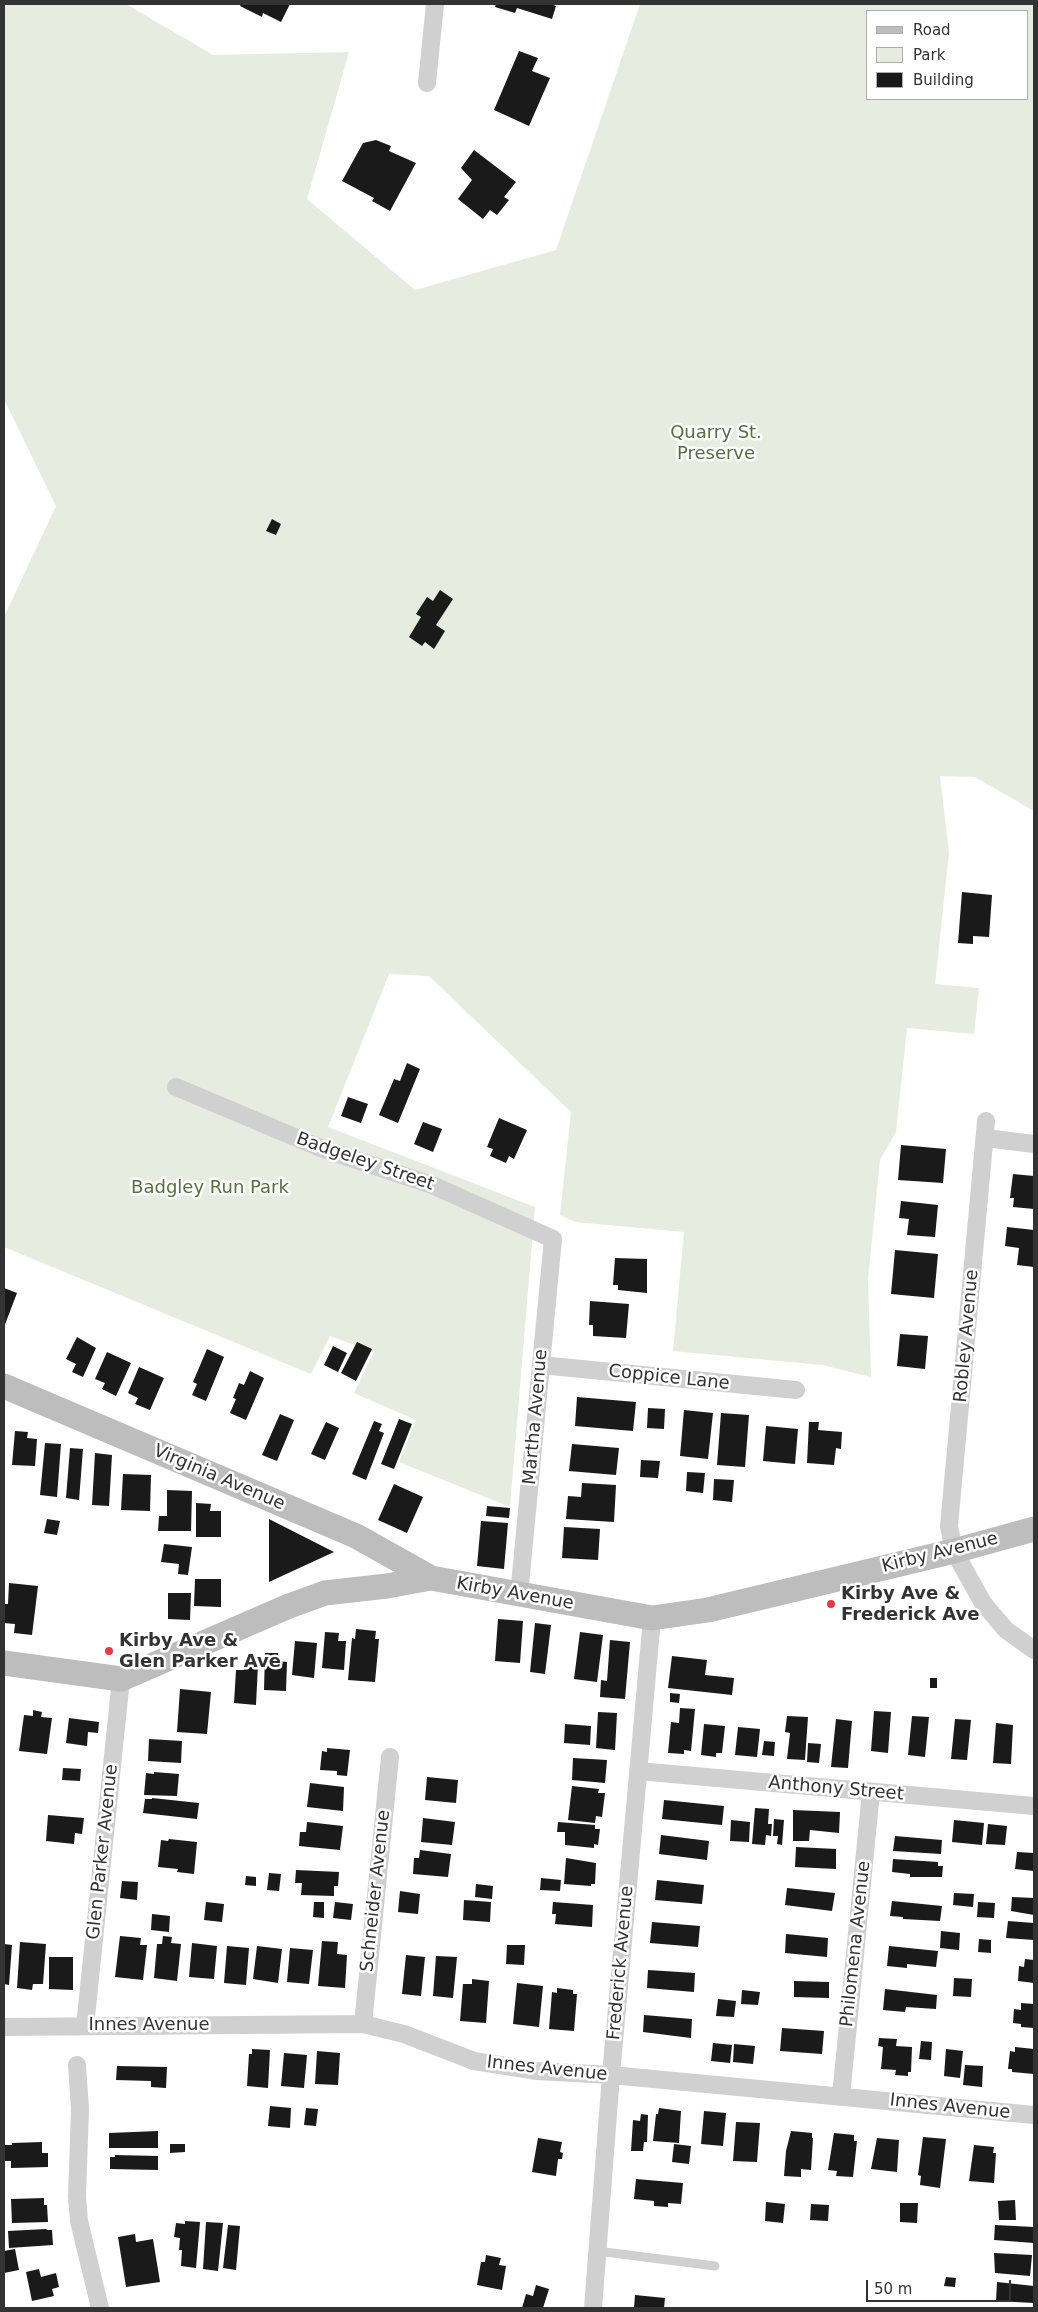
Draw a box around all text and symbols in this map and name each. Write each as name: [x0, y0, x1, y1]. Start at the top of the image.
legend: [866, 10, 1028, 100]
text: Road: [913, 21, 951, 39]
text: Park: [913, 46, 945, 64]
text: Building: [913, 71, 974, 89]
park label: Quarry St. Preserve: [670, 422, 762, 464]
street label: Badgeley Street: [293, 1128, 437, 1196]
park label: Badgley Run Park: [131, 1177, 289, 1199]
street label: Robley Avenue: [950, 1269, 984, 1403]
street label: Martha Avenue: [519, 1348, 553, 1486]
street label: Coppice Lane: [607, 1361, 731, 1395]
street label: Virginia Avenue: [150, 1441, 288, 1515]
street label: Kirby Avenue: [880, 1528, 1000, 1578]
street label: Kirby Avenue: [455, 1573, 575, 1615]
place label: Kirby Ave & Frederick Ave: [841, 1583, 980, 1626]
marker: Kirby Ave & Frederick Ave: [825, 1598, 837, 1610]
place label: Kirby Ave & Glen Parker Ave: [119, 1630, 281, 1672]
marker: Kirby Ave & Glen Parker Ave: [103, 1645, 115, 1657]
street label: Glen Parker Avenue: [83, 1763, 123, 1941]
street label: Anthony Street: [767, 1772, 905, 1806]
street label: Schneider Avenue: [357, 1809, 395, 1973]
street label: Philomena Avenue: [837, 1860, 875, 2028]
street label: Frederick Avenue: [603, 1885, 639, 2041]
street label: Innes Avenue: [88, 2014, 210, 2036]
street label: Innes Avenue: [486, 2052, 608, 2086]
street label: Innes Avenue: [889, 2090, 1011, 2124]
scale bar: [868, 2270, 1013, 2302]
text: 50 m: [874, 2280, 912, 2298]

